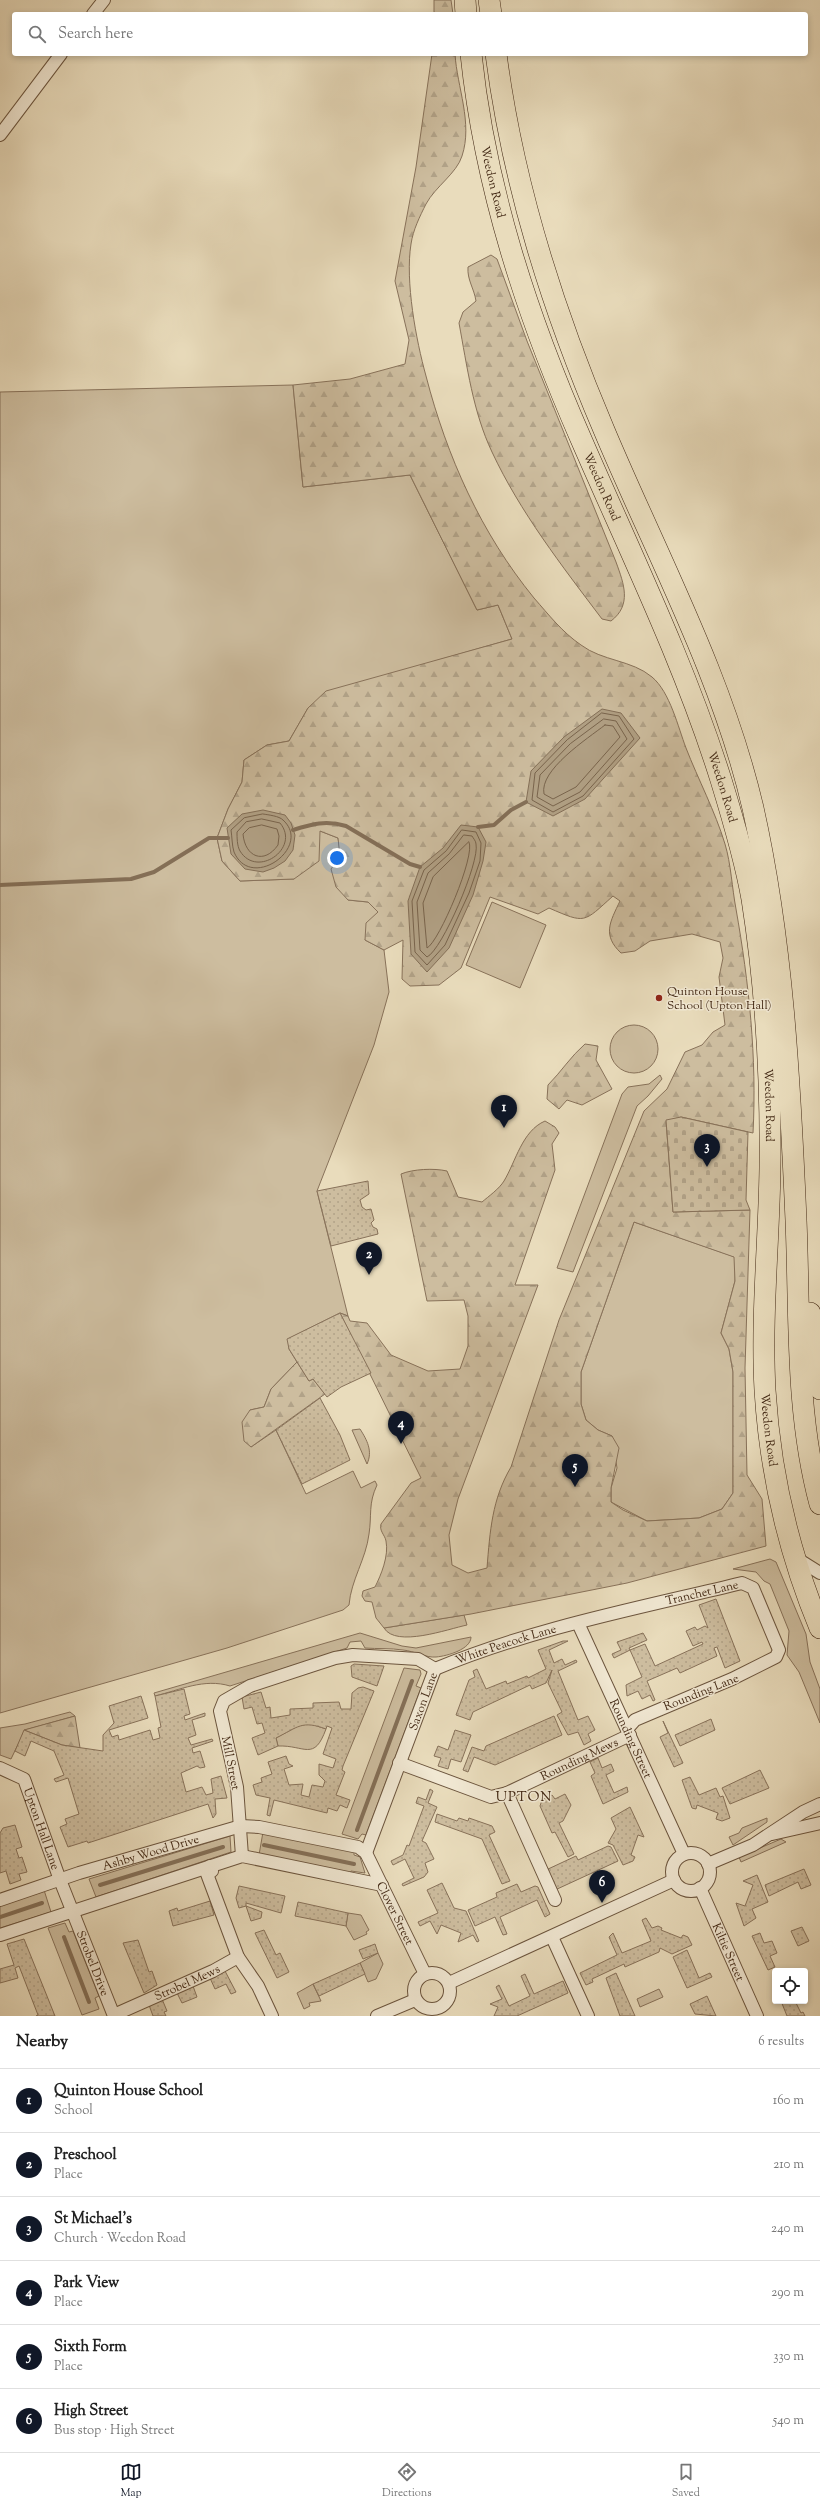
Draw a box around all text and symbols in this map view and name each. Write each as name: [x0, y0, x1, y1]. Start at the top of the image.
search box: [12, 12, 808, 56]
icon: search: [26, 23, 48, 45]
text: Search here: [58, 24, 133, 45]
street label: Weedon Road: [475, 145, 509, 220]
street label: Weedon Road: [578, 450, 624, 524]
street label: Weedon Road: [702, 749, 741, 825]
your location: [327, 848, 347, 868]
place label: Quinton House School (Upton Hall): [667, 983, 772, 1015]
marker: Quinton House School (Upton Hall): [654, 993, 664, 1003]
street label: Weedon Road: [759, 1068, 778, 1142]
pin: 1: [491, 1095, 517, 1128]
pin: 3: [694, 1134, 720, 1167]
pin: 2: [356, 1242, 382, 1275]
street label: Weedon Road: [755, 1393, 781, 1468]
pin: 4: [388, 1411, 414, 1444]
pin: 5: [562, 1454, 588, 1487]
street label: Tranchet Lane: [664, 1576, 741, 1611]
street label: White Peacock Lane: [453, 1620, 559, 1670]
street label: Saxon Lane: [405, 1670, 443, 1733]
street label: Rounding Lane: [661, 1670, 742, 1716]
street label: Rounding Street: [604, 1696, 656, 1781]
street label: Rounding Mews: [538, 1734, 622, 1786]
street label: Mill Street: [216, 1735, 244, 1792]
street label: Upton Hall Lane: [18, 1785, 64, 1873]
district label: UPTON: [495, 1788, 553, 1808]
street label: Ashby Wood Drive: [100, 1831, 202, 1876]
pin: 6: [589, 1870, 615, 1903]
street label: Clover Street: [371, 1879, 418, 1948]
street label: Kiltie Street: [707, 1920, 748, 1984]
street label: Strobel Drive: [71, 1928, 113, 1999]
street label: Strobel Mews: [152, 1961, 224, 2006]
map controls: [772, 1968, 808, 2004]
button: locate: [772, 1968, 808, 2004]
text: Nearby: [16, 2030, 68, 2054]
text: 6 results: [758, 2033, 804, 2051]
text: Quinton House School: [54, 2081, 203, 2102]
text: 1: [27, 2092, 31, 2110]
text: 160 m: [773, 2092, 804, 2110]
text: School: [54, 2102, 93, 2120]
text: Preschool: [54, 2145, 117, 2166]
text: 2: [26, 2156, 32, 2174]
text: 210 m: [773, 2156, 804, 2174]
text: Place: [54, 2166, 83, 2184]
text: St Michael’s: [54, 2209, 132, 2230]
text: 3: [26, 2220, 32, 2238]
text: 240 m: [771, 2220, 804, 2238]
text: Church · Weedon Road: [54, 2230, 186, 2248]
text: Park View: [54, 2273, 119, 2294]
text: 4: [26, 2284, 32, 2302]
text: 290 m: [771, 2284, 804, 2302]
text: Place: [54, 2294, 83, 2312]
text: Sixth Form: [54, 2337, 127, 2358]
text: 5: [27, 2348, 31, 2366]
text: 330 m: [773, 2348, 804, 2366]
text: Place: [54, 2358, 83, 2376]
text: High Street: [54, 2401, 128, 2422]
text: 6: [26, 2412, 32, 2430]
text: 540 m: [773, 2412, 804, 2430]
text: Bus stop · High Street: [54, 2422, 174, 2440]
tab: Map: [120, 2461, 142, 2501]
tab: Directions: [382, 2461, 432, 2501]
tab: Saved: [672, 2461, 700, 2501]

